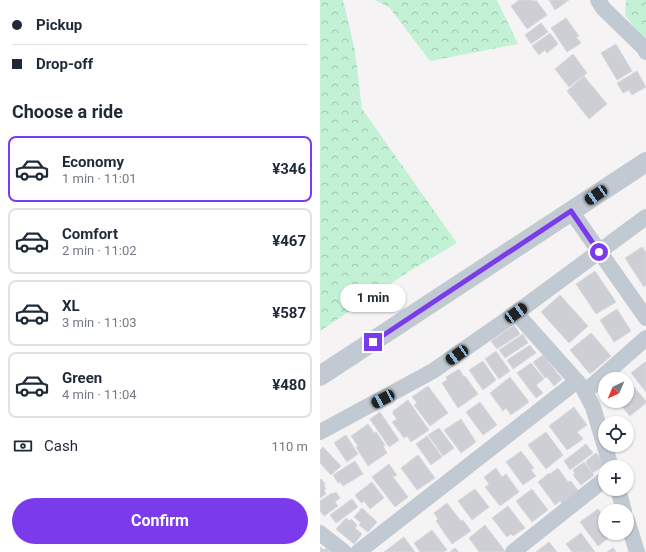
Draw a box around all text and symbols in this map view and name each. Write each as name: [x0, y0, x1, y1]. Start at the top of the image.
text: Pickup: [36, 16, 82, 34]
text: Drop-off: [36, 55, 93, 73]
text: Choose a ride: [12, 101, 123, 122]
icon: car: [14, 151, 50, 187]
text: Economy: [62, 153, 124, 171]
text: ¥346: [272, 160, 306, 178]
text: 1 min · 11:01: [62, 171, 137, 186]
car: [583, 183, 609, 207]
icon: car: [14, 223, 50, 259]
text: Comfort: [62, 225, 118, 243]
text: ¥467: [272, 232, 306, 250]
text: 2 min · 11:02: [62, 243, 137, 258]
route start: [590, 243, 608, 261]
callout: 1 min: [340, 284, 406, 312]
text: 1 min: [357, 290, 389, 305]
icon: car: [14, 295, 50, 331]
text: XL: [62, 297, 80, 315]
car: [503, 301, 529, 325]
text: ¥587: [272, 304, 306, 322]
text: 3 min · 11:03: [62, 315, 137, 330]
route end: [364, 333, 382, 351]
car: [444, 343, 470, 367]
icon: car: [14, 367, 50, 403]
text: Green: [62, 369, 102, 387]
north arrow: [598, 372, 634, 408]
map controls: [598, 372, 634, 540]
text: ¥480: [272, 376, 306, 394]
text: 4 min · 11:04: [62, 387, 137, 402]
car: [370, 388, 396, 410]
button: locate: [598, 416, 634, 452]
icon: cash: [12, 435, 34, 457]
text: Cash: [44, 437, 78, 455]
text: 110 m: [271, 439, 308, 454]
button: +: [598, 460, 634, 496]
button: Confirm: [12, 498, 308, 544]
button: −: [598, 504, 634, 540]

